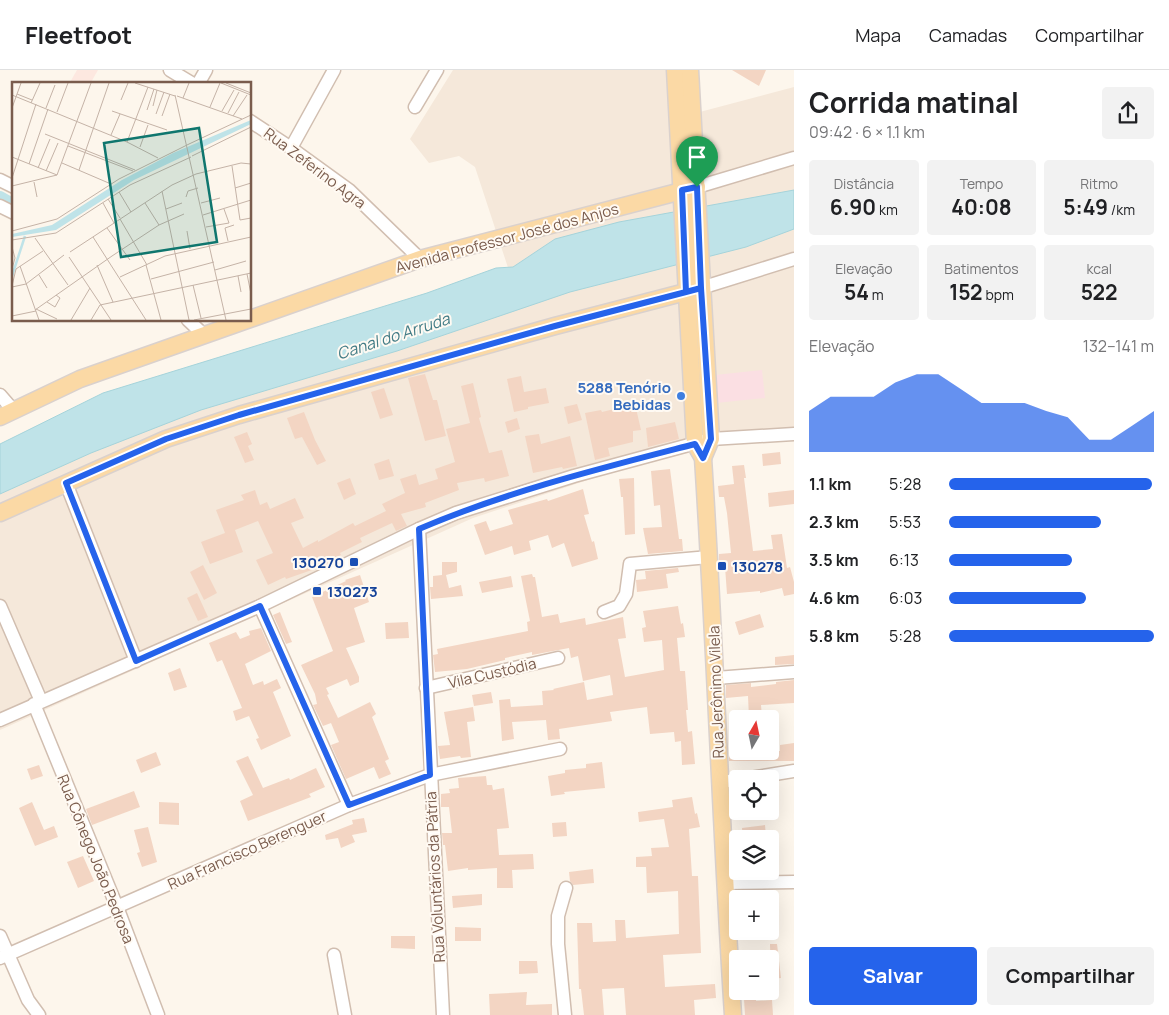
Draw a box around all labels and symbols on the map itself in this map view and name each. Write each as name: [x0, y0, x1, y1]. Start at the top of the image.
inset map: [12, 82, 251, 321]
street label: Rua Zeferino Agra: [260, 123, 370, 213]
pin: [676, 136, 718, 187]
street label: Avenida Professor José dos Anjos: [393, 198, 621, 278]
water label: Canal do Arruda: [334, 307, 453, 365]
place label: 5288 Tenório Bebidas: [578, 377, 671, 415]
marker: 5288 Tenório Bebidas: [675, 390, 687, 402]
place label: 130270: [292, 552, 344, 573]
marker: 130270: [348, 556, 360, 568]
place label: 130278: [732, 556, 783, 577]
marker: 130278: [716, 560, 728, 572]
place label: 130273: [327, 581, 378, 602]
marker: 130273: [311, 585, 323, 597]
street label: Rua Jerônimo Vilela: [703, 625, 729, 759]
street label: Vila Custódia: [446, 653, 538, 693]
north arrow: [729, 710, 779, 760]
street label: Rua Cônego João Pedrosa: [52, 771, 140, 947]
street label: Rua Voluntários da Pátria: [420, 791, 450, 963]
street label: Rua Francisco Berenguer: [164, 805, 330, 894]

